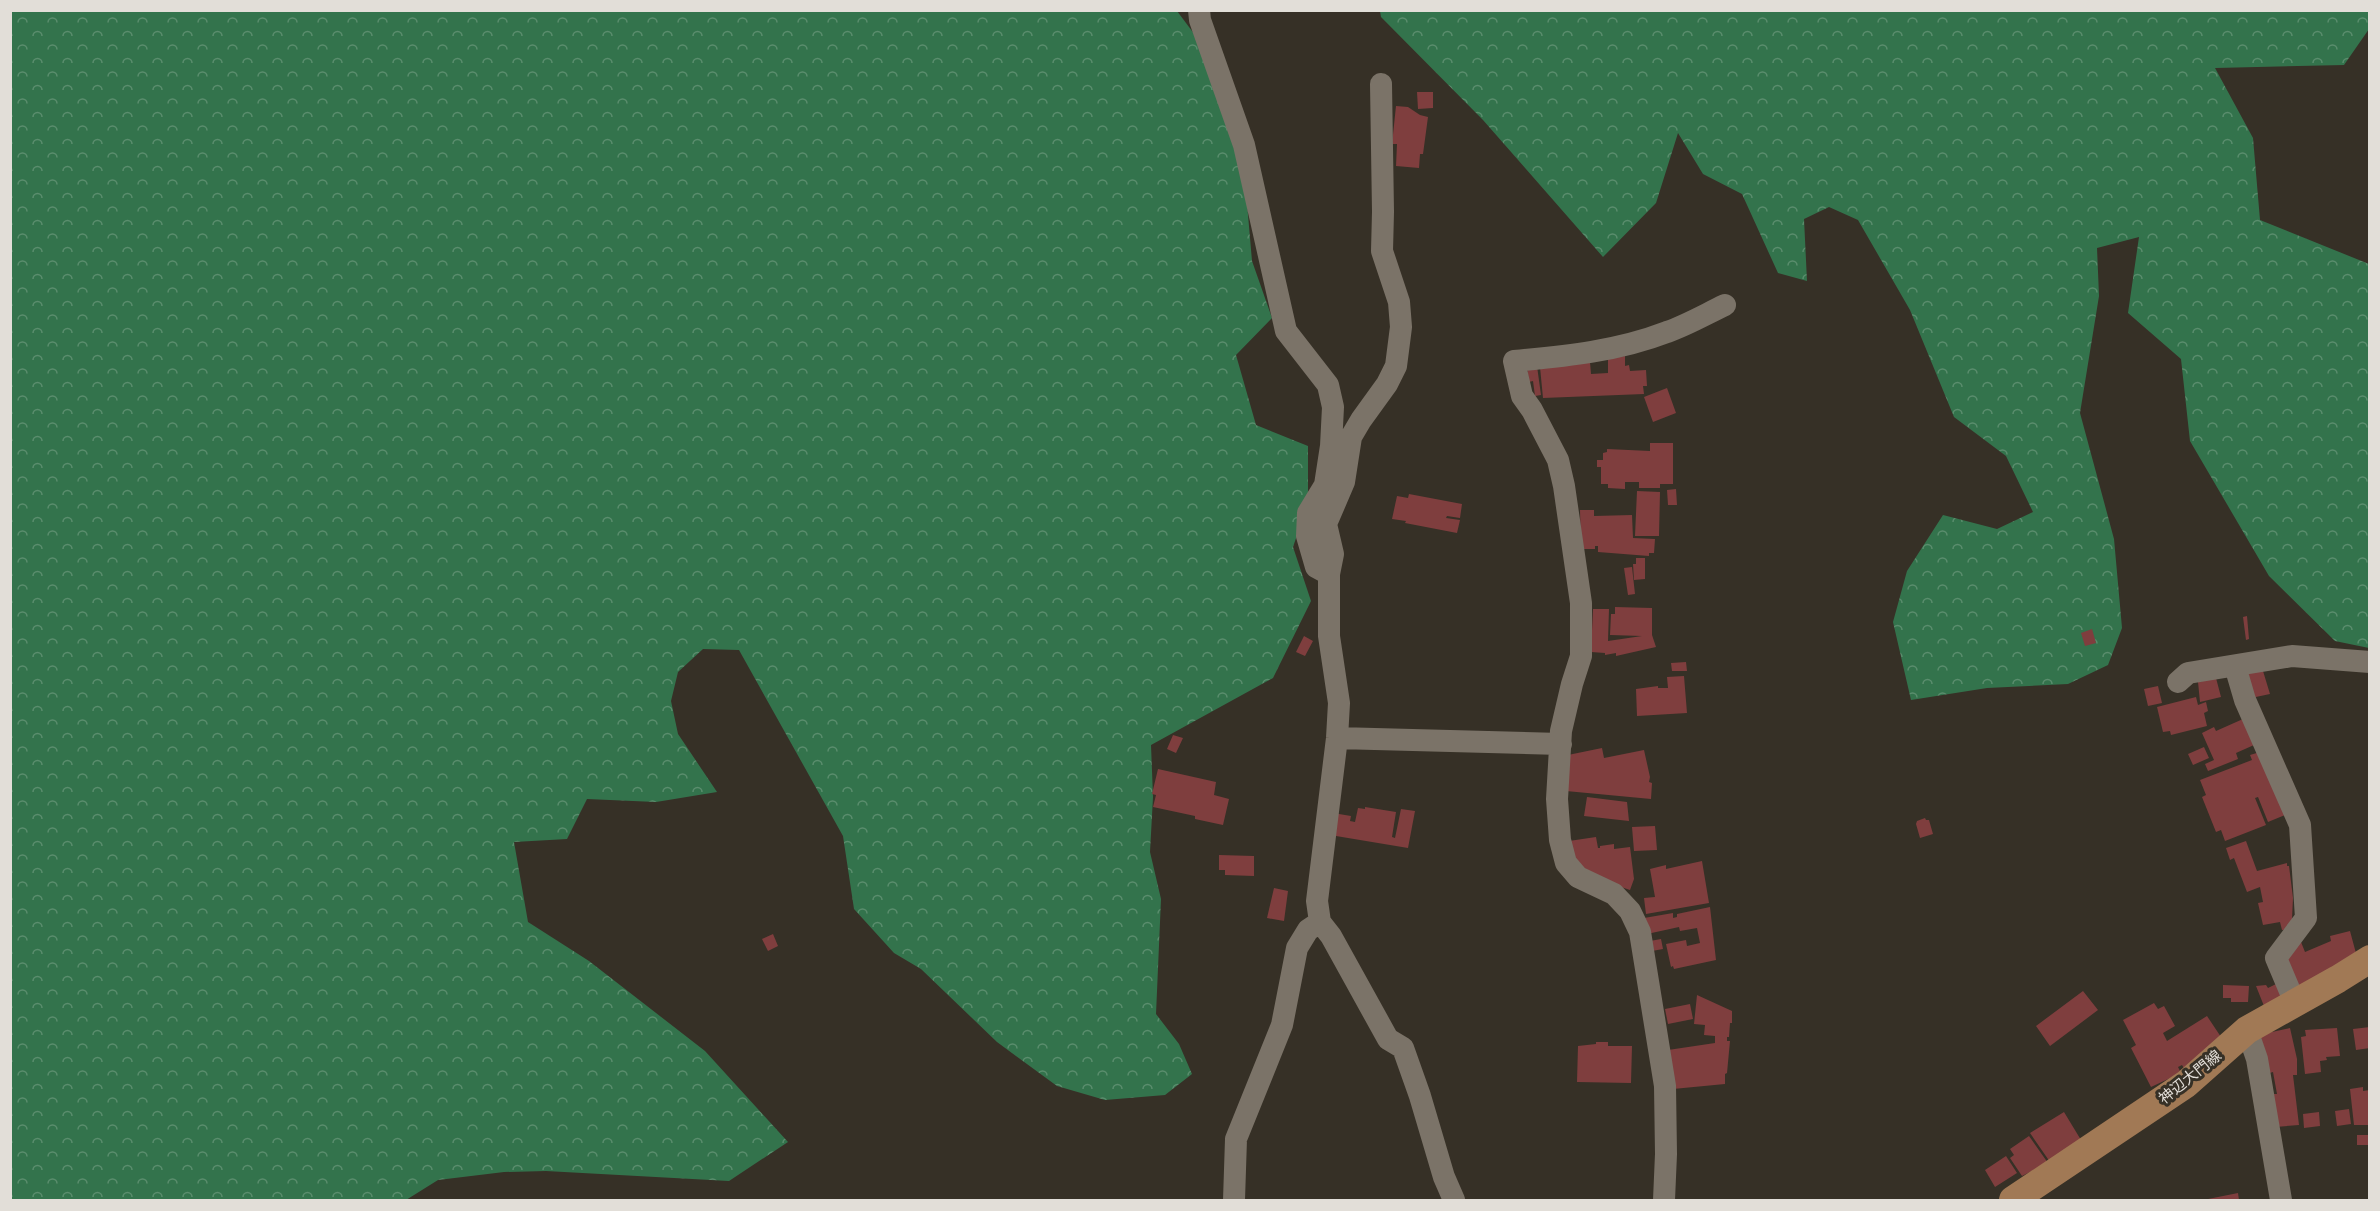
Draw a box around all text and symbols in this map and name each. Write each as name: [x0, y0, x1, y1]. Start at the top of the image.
street label: 神辺大門線: [2155, 1046, 2225, 1108]

